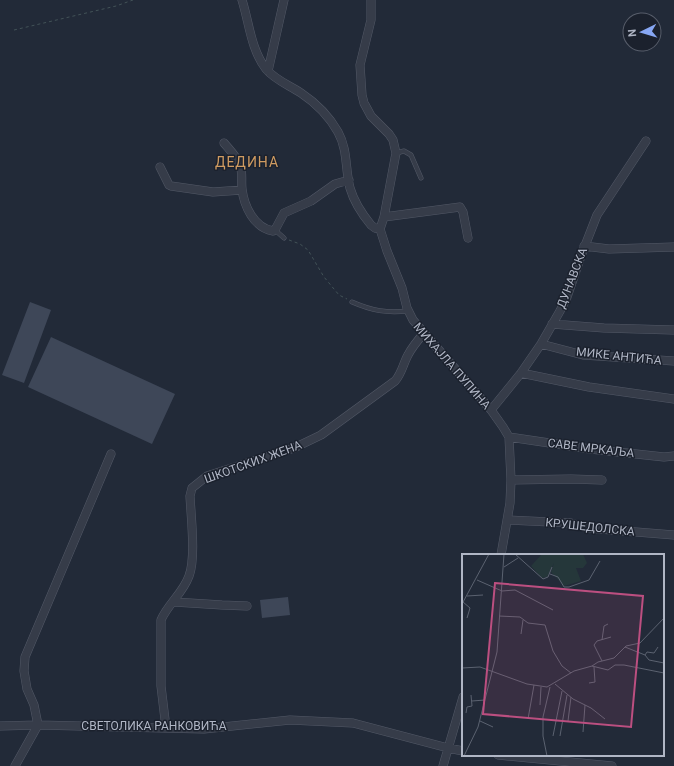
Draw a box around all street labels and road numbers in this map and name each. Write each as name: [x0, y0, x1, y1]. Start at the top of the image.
street label: ДУНАВСКА: [554, 246, 590, 310]
street label: МИХАЈЛА ПУПИНА: [411, 320, 494, 412]
street label: МИКЕ АНТИЋА: [576, 345, 663, 367]
street label: САВЕ МРКАЉА: [547, 436, 635, 460]
street label: ШКОТСКИХ ЖЕНА: [202, 438, 304, 486]
street label: КРУШЕДОЛСКА: [545, 515, 636, 539]
street label: СВЕТОЛИКА РАНКОВИЋА: [81, 719, 227, 733]

